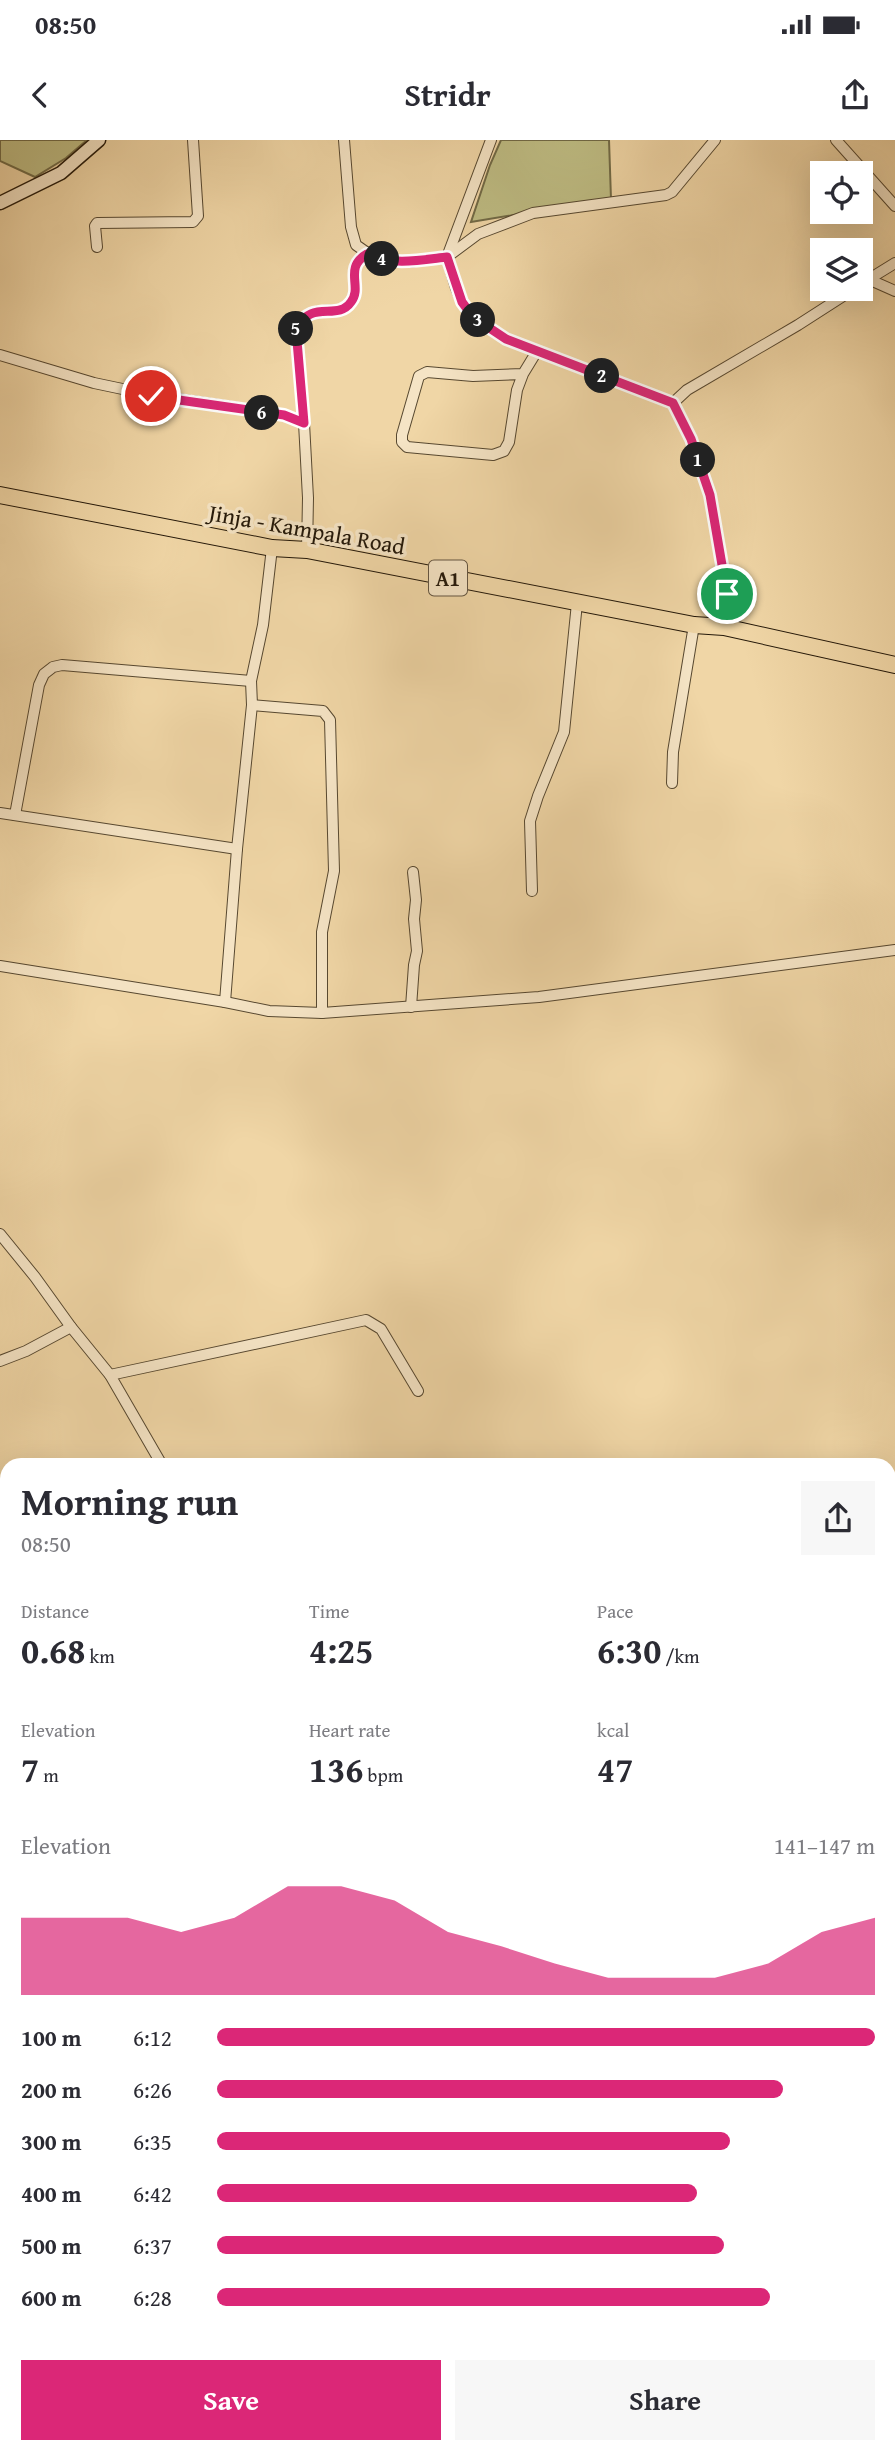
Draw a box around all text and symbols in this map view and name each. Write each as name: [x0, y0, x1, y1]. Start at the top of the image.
text: 08:50: [35, 5, 96, 44]
text: Stridr: [404, 71, 491, 118]
icon: back: [21, 76, 59, 114]
icon: share: [836, 76, 874, 114]
map controls: [810, 161, 873, 301]
button: locate: [810, 161, 873, 224]
button: layers: [810, 238, 873, 301]
pin: 4: [364, 242, 400, 276]
text: 4: [377, 244, 386, 272]
pin: 3: [461, 302, 496, 338]
text: 3: [473, 305, 482, 333]
pin: 5: [278, 312, 314, 346]
text: 5: [291, 314, 300, 342]
pin: 2: [584, 358, 620, 394]
text: 2: [597, 361, 606, 389]
pin: [121, 366, 181, 426]
icon: check: [132, 377, 170, 415]
pin: 6: [244, 396, 280, 430]
text: 6: [257, 398, 266, 426]
pin: 1: [680, 442, 716, 478]
text: 1: [693, 445, 702, 473]
street label: Jinja - Kampala Road: [203, 495, 408, 563]
road number: A1: [429, 560, 467, 596]
pin: [697, 564, 757, 624]
icon: arrive: [708, 575, 746, 613]
text: Morning run: [21, 1473, 238, 1529]
button: share: [801, 1481, 875, 1555]
text: 08:50: [21, 1527, 71, 1560]
text: Distance: [21, 1597, 89, 1625]
text: Time: [309, 1597, 349, 1625]
text: Pace: [597, 1597, 634, 1625]
text: 0.68: [21, 1625, 85, 1676]
text: 4:25: [309, 1625, 373, 1676]
text: 6:30: [597, 1625, 661, 1676]
text: km: [85, 1642, 115, 1670]
text: /km: [661, 1642, 700, 1670]
text: Elevation: [21, 1716, 95, 1744]
text: Heart rate: [309, 1716, 390, 1744]
text: kcal: [597, 1716, 629, 1744]
text: 7: [21, 1744, 39, 1795]
text: 136: [309, 1744, 363, 1795]
text: 47: [597, 1744, 633, 1795]
text: m: [39, 1761, 59, 1789]
text: bpm: [363, 1761, 403, 1789]
text: Elevation: [21, 1829, 111, 1862]
text: 141–147 m: [774, 1829, 875, 1862]
text: 100 m: [21, 2021, 82, 2054]
text: 6:12: [133, 2021, 172, 2054]
text: 200 m: [21, 2073, 82, 2106]
text: 6:26: [133, 2073, 172, 2106]
text: 300 m: [21, 2125, 82, 2158]
text: 6:35: [133, 2125, 172, 2158]
text: 400 m: [21, 2177, 82, 2210]
text: 6:42: [133, 2177, 172, 2210]
text: 500 m: [21, 2229, 82, 2262]
text: 6:37: [133, 2229, 172, 2262]
text: 600 m: [21, 2281, 82, 2314]
text: 6:28: [133, 2281, 172, 2314]
button: Save: [21, 2360, 441, 2440]
button: Share: [455, 2360, 875, 2440]

